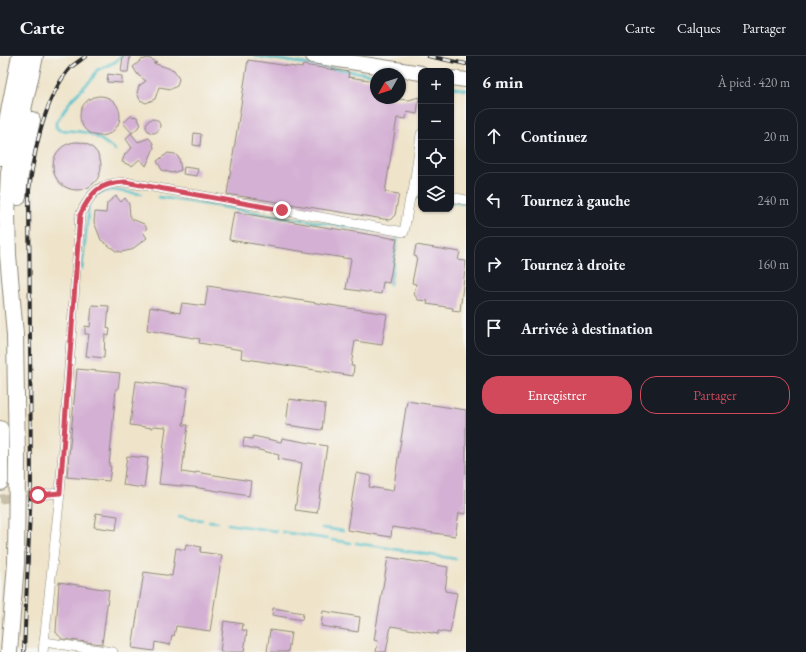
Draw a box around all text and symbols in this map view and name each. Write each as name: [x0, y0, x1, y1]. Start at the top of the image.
text: Carte: [20, 15, 64, 40]
text: Carte: [625, 19, 655, 37]
text: Calques: [677, 19, 721, 37]
text: Partager: [743, 19, 786, 37]
north arrow: [370, 68, 406, 104]
map controls: [418, 68, 454, 212]
button: +: [418, 68, 454, 104]
text: 6 min: [482, 71, 523, 93]
text: À pied · 420 m: [718, 74, 790, 91]
button: −: [418, 104, 454, 140]
icon: ahead: [483, 125, 505, 147]
text: Continuez: [521, 127, 587, 146]
text: 20 m: [764, 128, 789, 145]
button: locate: [418, 140, 454, 176]
button: layers: [418, 176, 454, 212]
icon: left: [483, 189, 505, 211]
text: Tournez à gauche: [521, 191, 630, 210]
text: 240 m: [758, 192, 789, 209]
route end: [273, 201, 291, 219]
icon: right: [483, 253, 505, 275]
text: Tournez à droite: [521, 255, 625, 274]
text: 160 m: [758, 256, 789, 273]
icon: arrive: [483, 317, 505, 339]
text: Arrivée à destination: [521, 319, 653, 338]
button: Enregistrer: [482, 376, 632, 414]
button: Partager: [640, 376, 790, 414]
route start: [29, 486, 47, 504]

